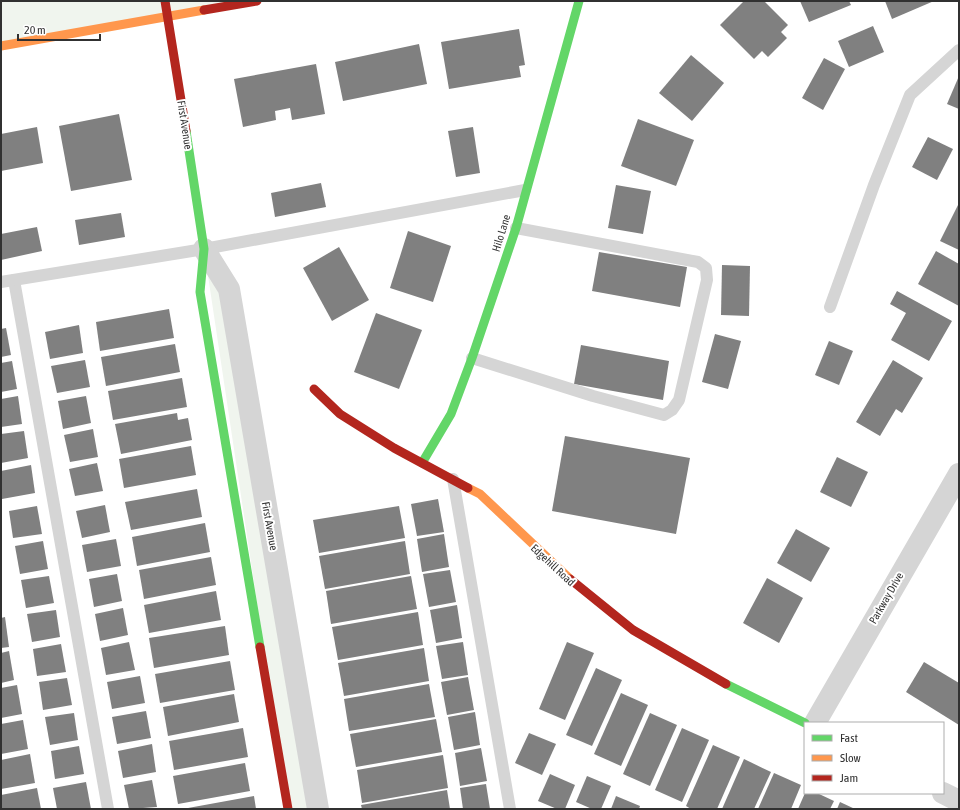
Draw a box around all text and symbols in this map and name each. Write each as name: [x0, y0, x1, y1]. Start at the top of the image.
scale bar: [18, 16, 100, 42]
text: 20 m: [24, 23, 46, 37]
street label: First Avenue: [175, 100, 195, 150]
street label: Hilo Lane: [490, 213, 512, 253]
street label: First Avenue: [260, 501, 280, 551]
street label: Edgehill Road: [529, 542, 577, 588]
street label: Parkway Drive: [866, 570, 906, 626]
legend: [804, 722, 944, 794]
text: Fast: [840, 731, 858, 745]
text: Slow: [840, 751, 861, 765]
text: Jam: [840, 771, 858, 785]

